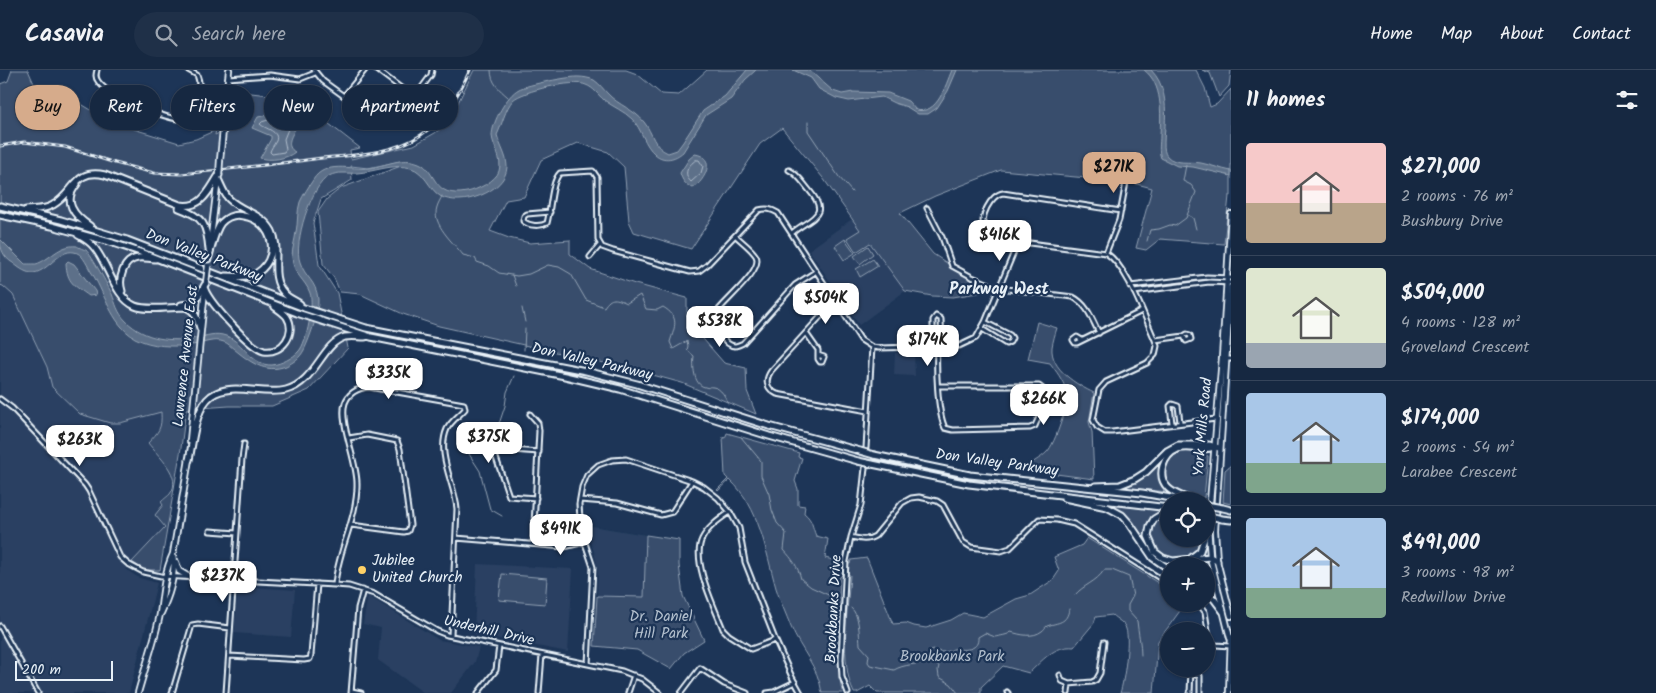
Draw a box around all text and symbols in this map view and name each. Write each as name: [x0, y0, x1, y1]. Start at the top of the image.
search box: [134, 12, 484, 57]
text: Casavia: [25, 15, 104, 54]
text: Search here: [192, 20, 286, 50]
text: Home: [1370, 20, 1413, 49]
text: Map: [1441, 20, 1472, 49]
text: About: [1500, 20, 1544, 49]
text: Contact: [1572, 20, 1631, 49]
icon: search: [152, 21, 180, 49]
text: 11 homes: [1246, 84, 1325, 117]
chip: Buy: [15, 85, 80, 130]
chip: Rent: [90, 85, 161, 130]
chip: Filters: [171, 85, 254, 130]
chip: New: [264, 85, 332, 130]
chip: Apartment: [342, 85, 458, 130]
icon: filters: [1613, 86, 1641, 114]
text: $271,000: [1401, 151, 1480, 184]
pin: $271K: [1079, 152, 1149, 194]
text: $271K: [1094, 155, 1134, 180]
icon: home: [1286, 163, 1346, 223]
text: 2 rooms · 76 m²: [1401, 184, 1513, 209]
text: Bushbury Drive: [1401, 209, 1503, 234]
pin: $416K: [965, 220, 1035, 262]
street label: Don Valley Parkway: [142, 223, 267, 290]
text: $416K: [979, 223, 1021, 248]
district label: Parkway West: [949, 277, 1050, 302]
text: $504,000: [1401, 277, 1484, 310]
pin: $504K: [791, 282, 861, 325]
street label: Lawrence Avenue East: [167, 284, 205, 428]
text: $504K: [804, 286, 848, 311]
icon: home: [1286, 288, 1346, 348]
pin: $538K: [685, 306, 755, 348]
text: $538K: [697, 309, 743, 334]
text: 4 rooms · 128 m²: [1401, 310, 1520, 335]
pin: $174K: [893, 324, 963, 367]
text: $174K: [908, 328, 948, 353]
text: Groveland Crescent: [1401, 335, 1530, 360]
street label: Don Valley Parkway: [529, 336, 656, 388]
pin: $335K: [354, 358, 424, 400]
text: $335K: [367, 361, 411, 386]
street label: York Mills Road: [1187, 376, 1219, 477]
pin: $266K: [1009, 384, 1079, 426]
text: $266K: [1021, 387, 1067, 412]
text: $174,000: [1401, 402, 1479, 435]
icon: home: [1286, 413, 1346, 473]
pin: $375K: [454, 422, 524, 464]
pin: $263K: [45, 424, 115, 467]
text: $375K: [467, 425, 511, 450]
text: $263K: [57, 428, 103, 453]
text: 2 rooms · 54 m²: [1401, 435, 1514, 460]
street label: Don Valley Parkway: [934, 442, 1061, 484]
text: Larabee Crescent: [1401, 460, 1517, 485]
map controls: [1160, 492, 1215, 677]
button: locate: [1160, 492, 1215, 547]
pin: $491K: [526, 514, 596, 556]
text: $491K: [541, 517, 581, 542]
text: $491,000: [1401, 527, 1480, 560]
icon: home: [1286, 538, 1346, 598]
place label: Jubilee United Church: [372, 549, 463, 590]
street label: Brookbanks Drive: [819, 554, 849, 664]
button: +: [1160, 557, 1215, 612]
pin: $237K: [188, 560, 258, 603]
text: 3 rooms · 98 m²: [1401, 560, 1514, 585]
text: $237K: [201, 564, 245, 589]
marker: Jubilee United Church: [356, 564, 368, 576]
text: Redwillow Drive: [1401, 585, 1506, 610]
park label: Dr. Daniel Hill Park: [630, 605, 693, 646]
street label: Underhill Drive: [441, 609, 537, 653]
button: −: [1160, 622, 1215, 677]
park label: Brookbanks Park: [900, 645, 1005, 669]
scale bar: [15, 658, 112, 681]
text: 200 m: [22, 659, 61, 681]

